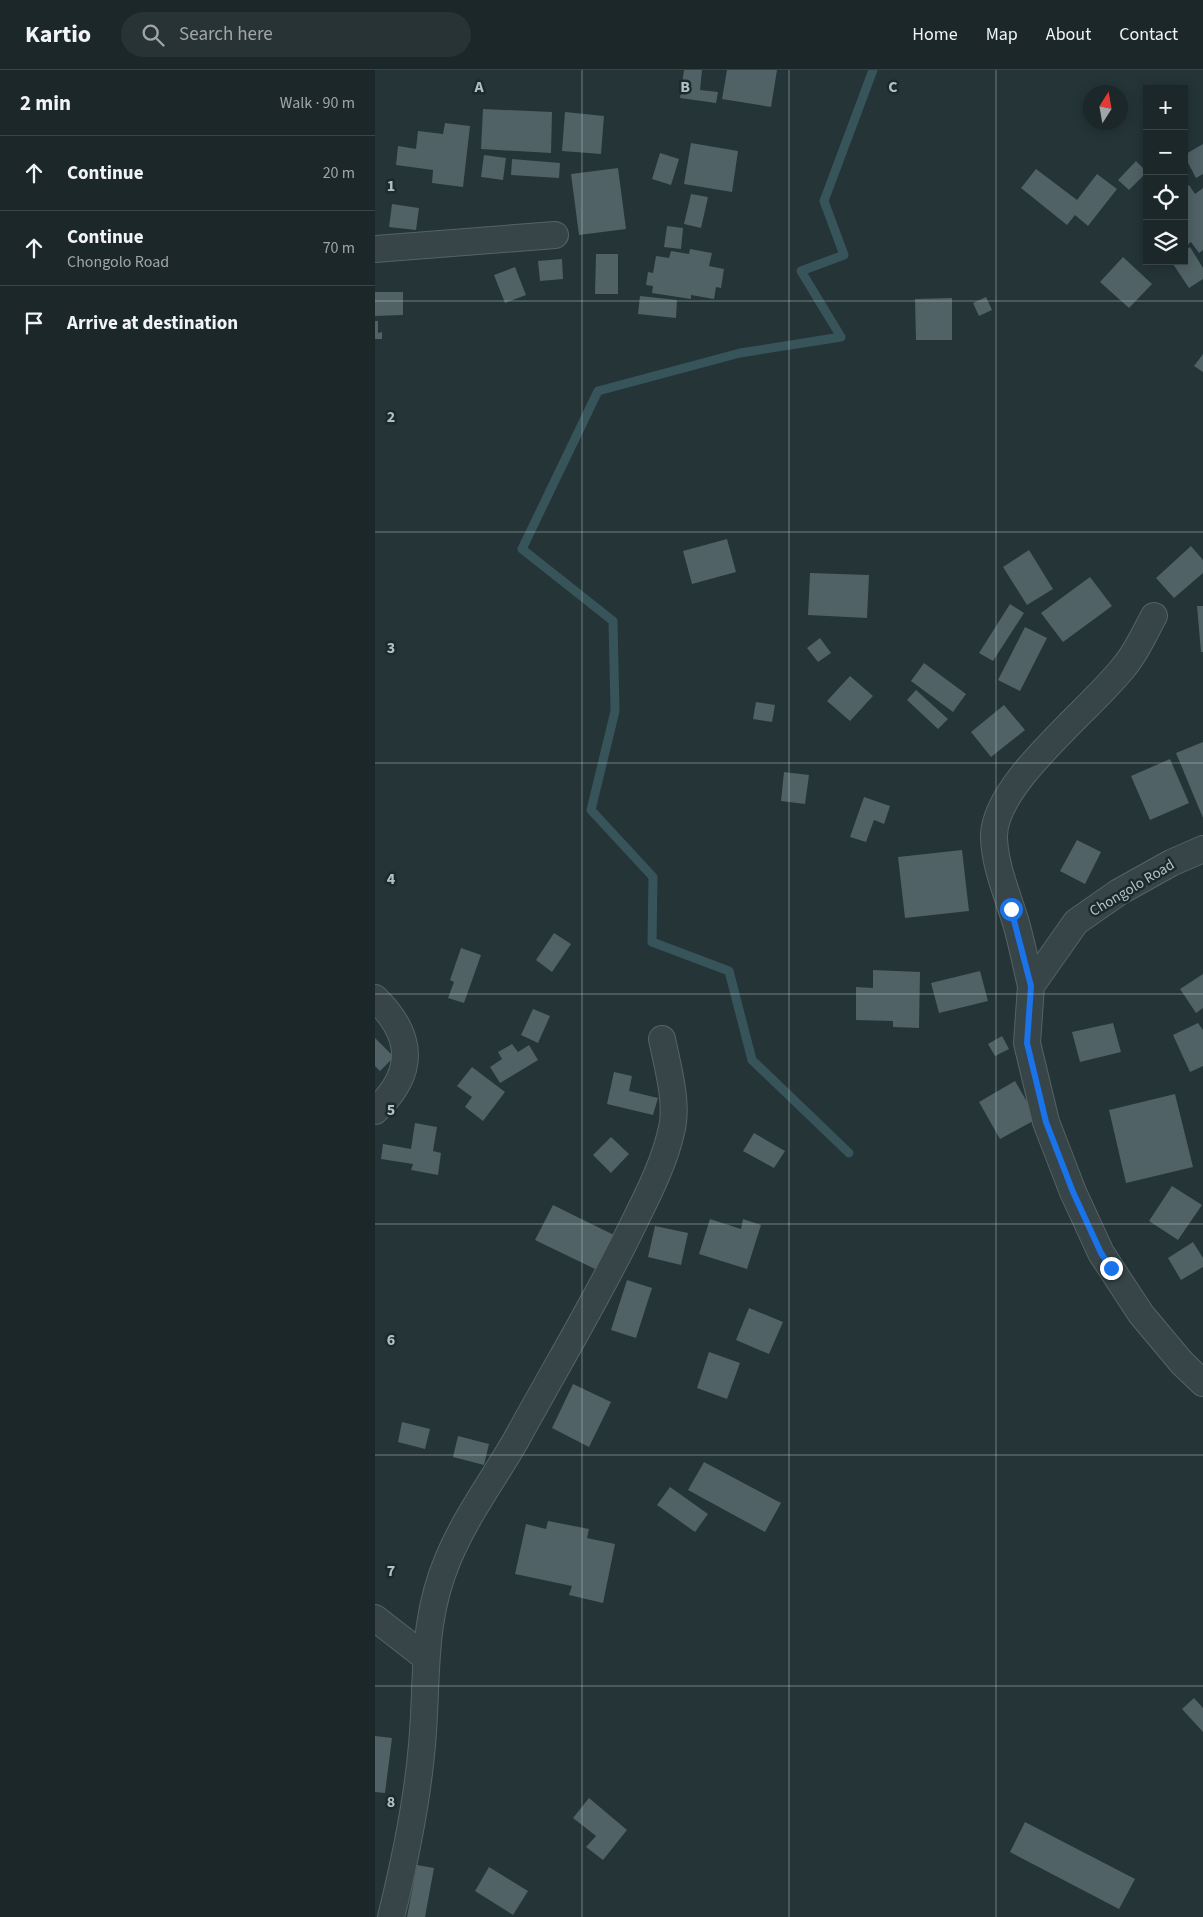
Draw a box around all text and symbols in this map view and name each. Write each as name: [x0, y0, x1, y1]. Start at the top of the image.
search box: [121, 12, 471, 57]
text: Kartio: [25, 17, 91, 52]
icon: search: [139, 21, 167, 49]
text: Search here: [179, 21, 273, 48]
text: Home: [912, 22, 958, 47]
text: Map: [986, 22, 1018, 47]
text: About: [1046, 22, 1091, 47]
text: Contact: [1119, 22, 1178, 47]
text: A: [473, 76, 484, 98]
text: B: [680, 76, 690, 98]
text: C: [888, 76, 898, 98]
north arrow: [1083, 85, 1128, 130]
map controls: [1143, 85, 1188, 265]
button: +: [1143, 85, 1188, 130]
text: 2 min: [20, 88, 71, 118]
text: Walk · 90 m: [280, 92, 355, 114]
button: −: [1143, 130, 1188, 175]
icon: ahead: [20, 159, 48, 187]
text: Continue: [67, 160, 144, 187]
text: 20 m: [323, 162, 355, 184]
text: 1: [387, 175, 395, 197]
button: locate: [1143, 175, 1188, 220]
button: layers: [1143, 220, 1188, 265]
text: Continue: [67, 224, 144, 251]
icon: ahead: [20, 234, 48, 262]
text: 70 m: [323, 237, 355, 259]
text: Chongolo Road: [67, 251, 169, 273]
icon: arrive: [20, 309, 48, 337]
text: Arrive at destination: [67, 310, 238, 337]
text: 2: [387, 406, 395, 428]
text: 3: [387, 637, 395, 659]
street label: Chongolo Road: [1086, 854, 1178, 922]
text: 4: [387, 868, 396, 890]
route start: [1000, 898, 1023, 921]
text: 5: [387, 1099, 395, 1121]
route end: [1100, 1257, 1123, 1280]
text: 6: [387, 1329, 395, 1351]
text: 7: [387, 1560, 395, 1582]
text: 8: [387, 1791, 395, 1813]

